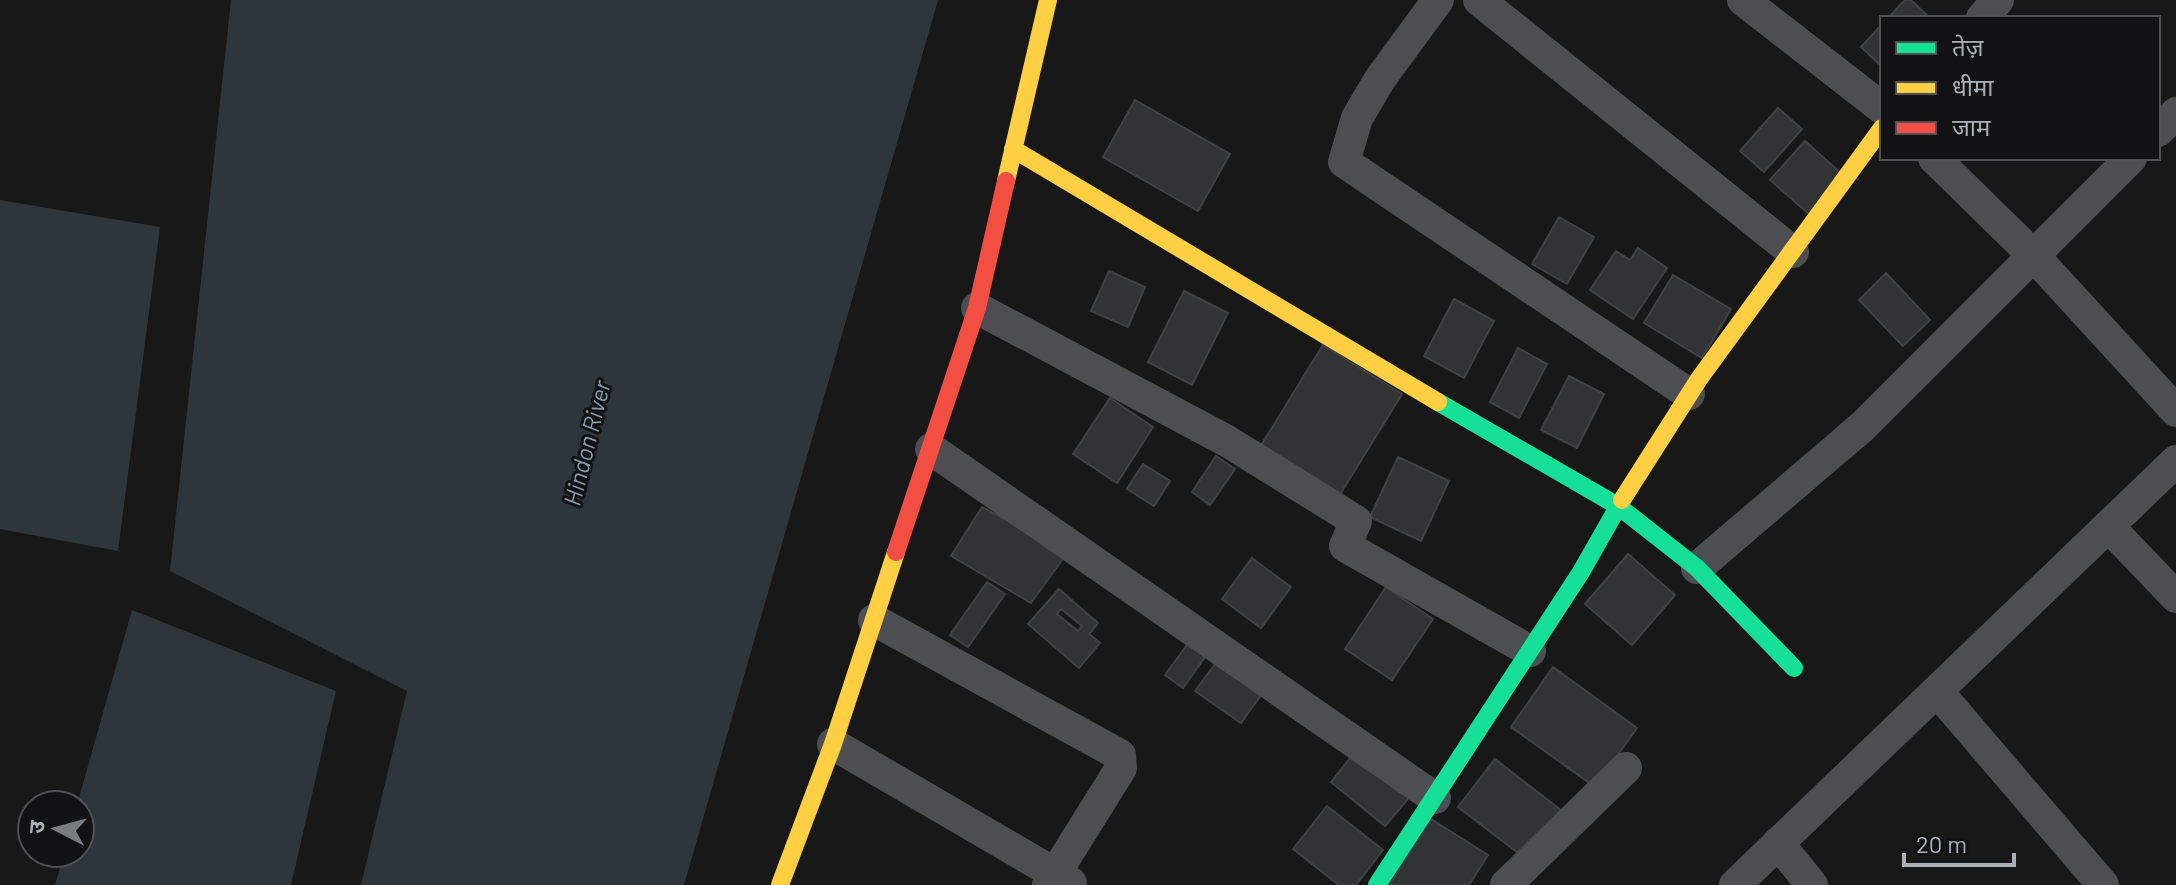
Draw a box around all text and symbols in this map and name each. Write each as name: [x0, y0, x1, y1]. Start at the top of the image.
legend: [1880, 16, 2160, 160]
text: तेज़: [1952, 32, 1985, 61]
text: धीमा: [1952, 72, 1994, 101]
text: जाम: [1952, 112, 1991, 141]
water label: Hindon River: [556, 376, 616, 509]
north arrow: [16, 789, 96, 869]
scale bar: [1904, 817, 2014, 867]
text: उ: [22, 818, 49, 835]
text: 20 m: [1916, 829, 1967, 858]

